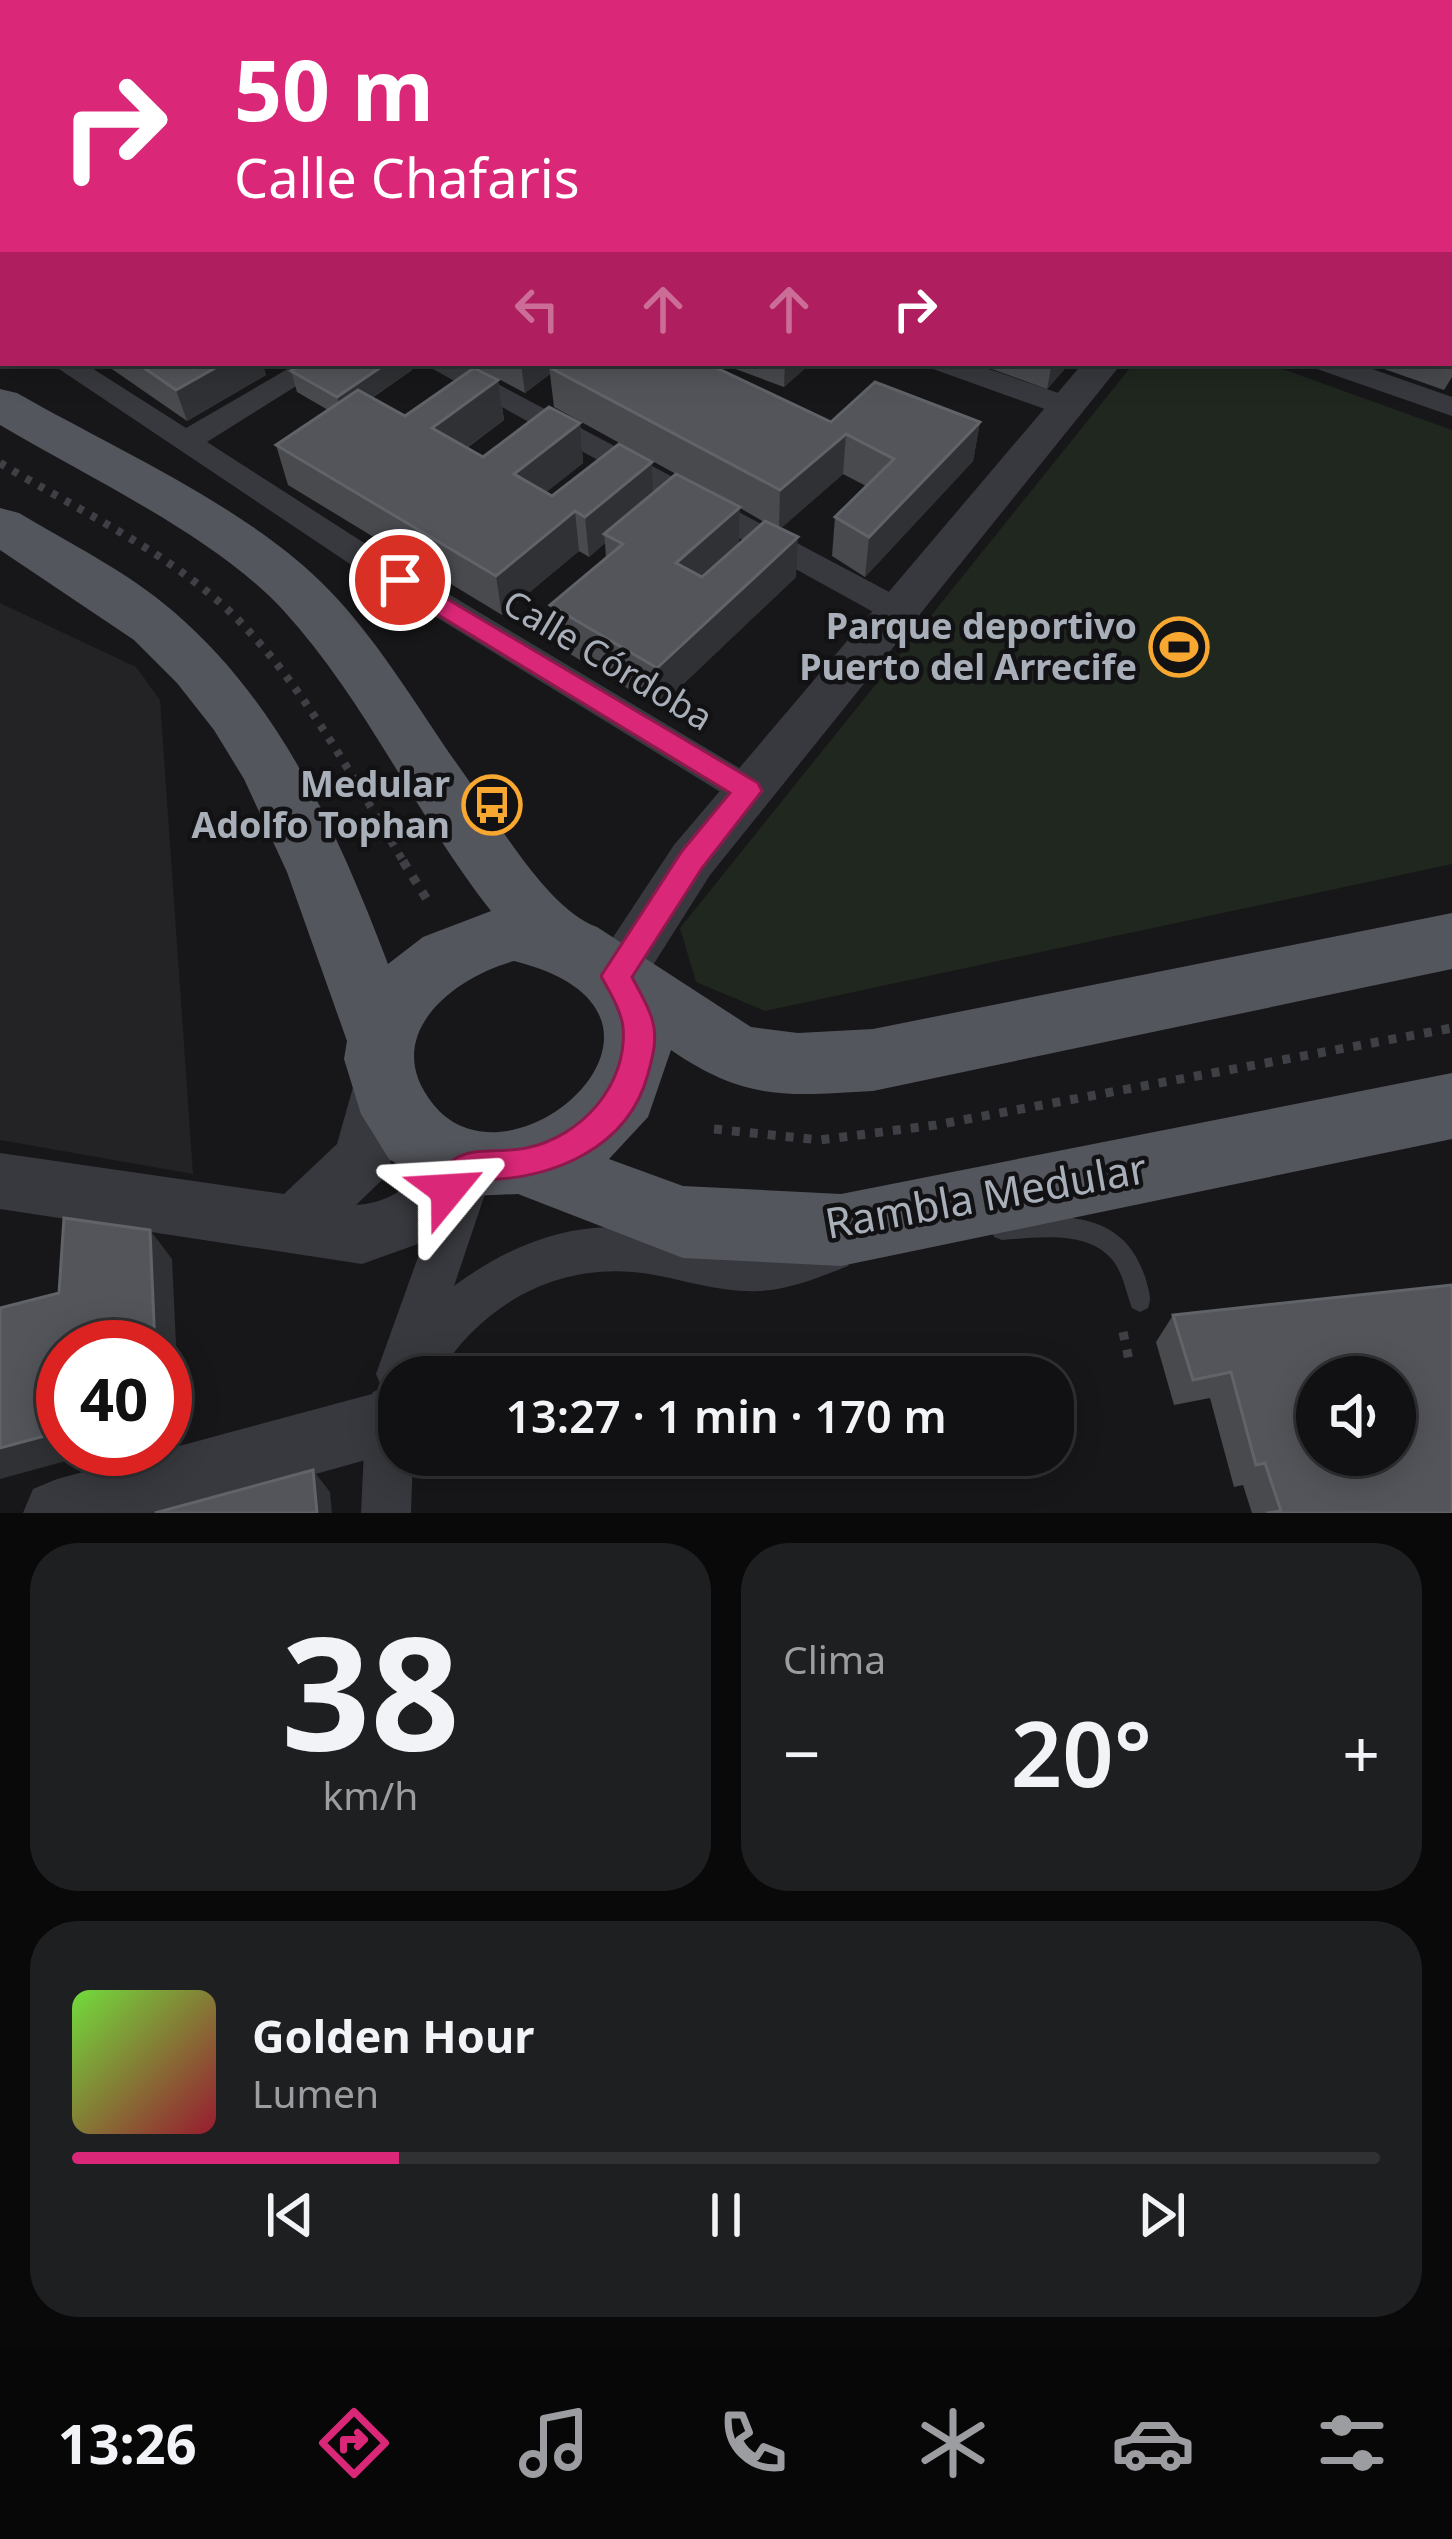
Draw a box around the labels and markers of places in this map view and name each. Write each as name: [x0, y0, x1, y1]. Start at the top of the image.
pin: [349, 529, 451, 631]
place label: Parque deportivo Puerto del Arrecife: [799, 601, 1137, 691]
sports icon: Parque deportivo Puerto del Arrecife: [1148, 616, 1210, 678]
place label: Medular Adolfo Tophan: [191, 759, 450, 849]
bus stop icon: Medular Adolfo Tophan: [461, 774, 523, 836]

